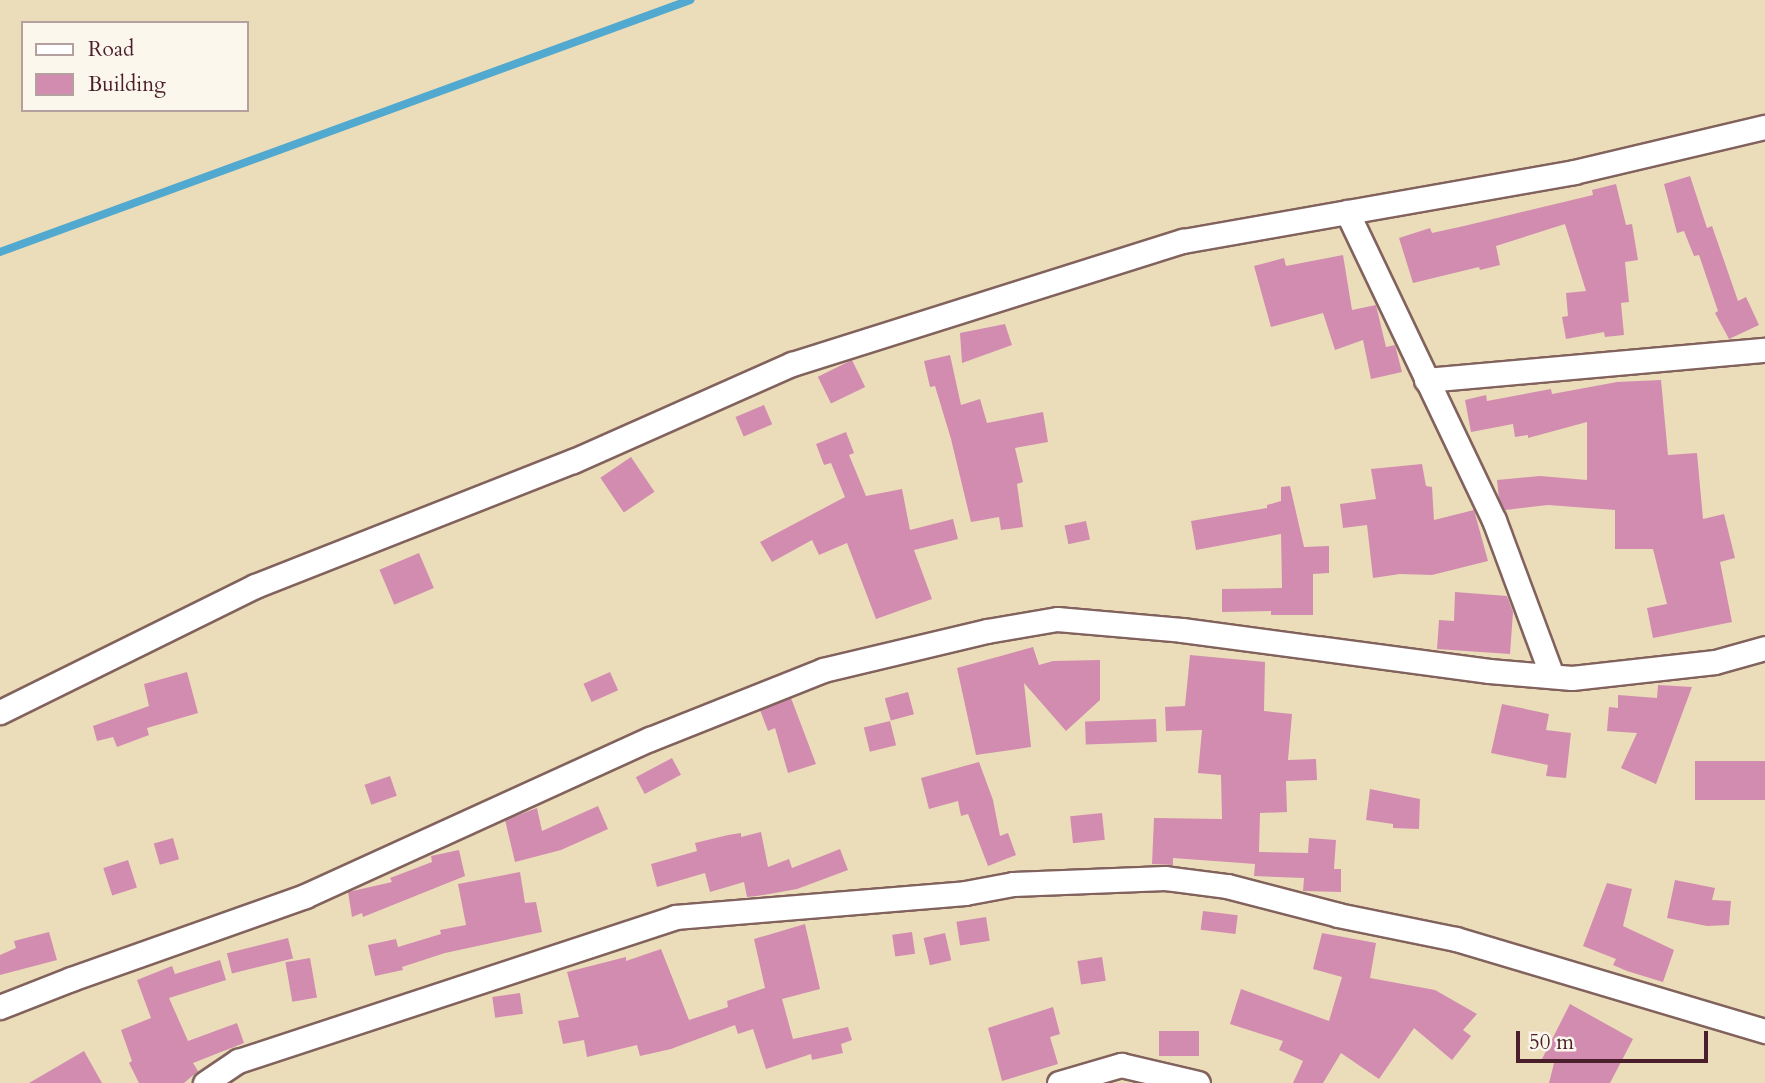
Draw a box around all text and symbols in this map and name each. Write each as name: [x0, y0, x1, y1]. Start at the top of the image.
legend: [21, 21, 248, 112]
text: Road: [88, 35, 134, 64]
text: Building: [88, 70, 166, 99]
scale bar: [1520, 1016, 1712, 1060]
text: 50 m: [1529, 1028, 1574, 1057]

